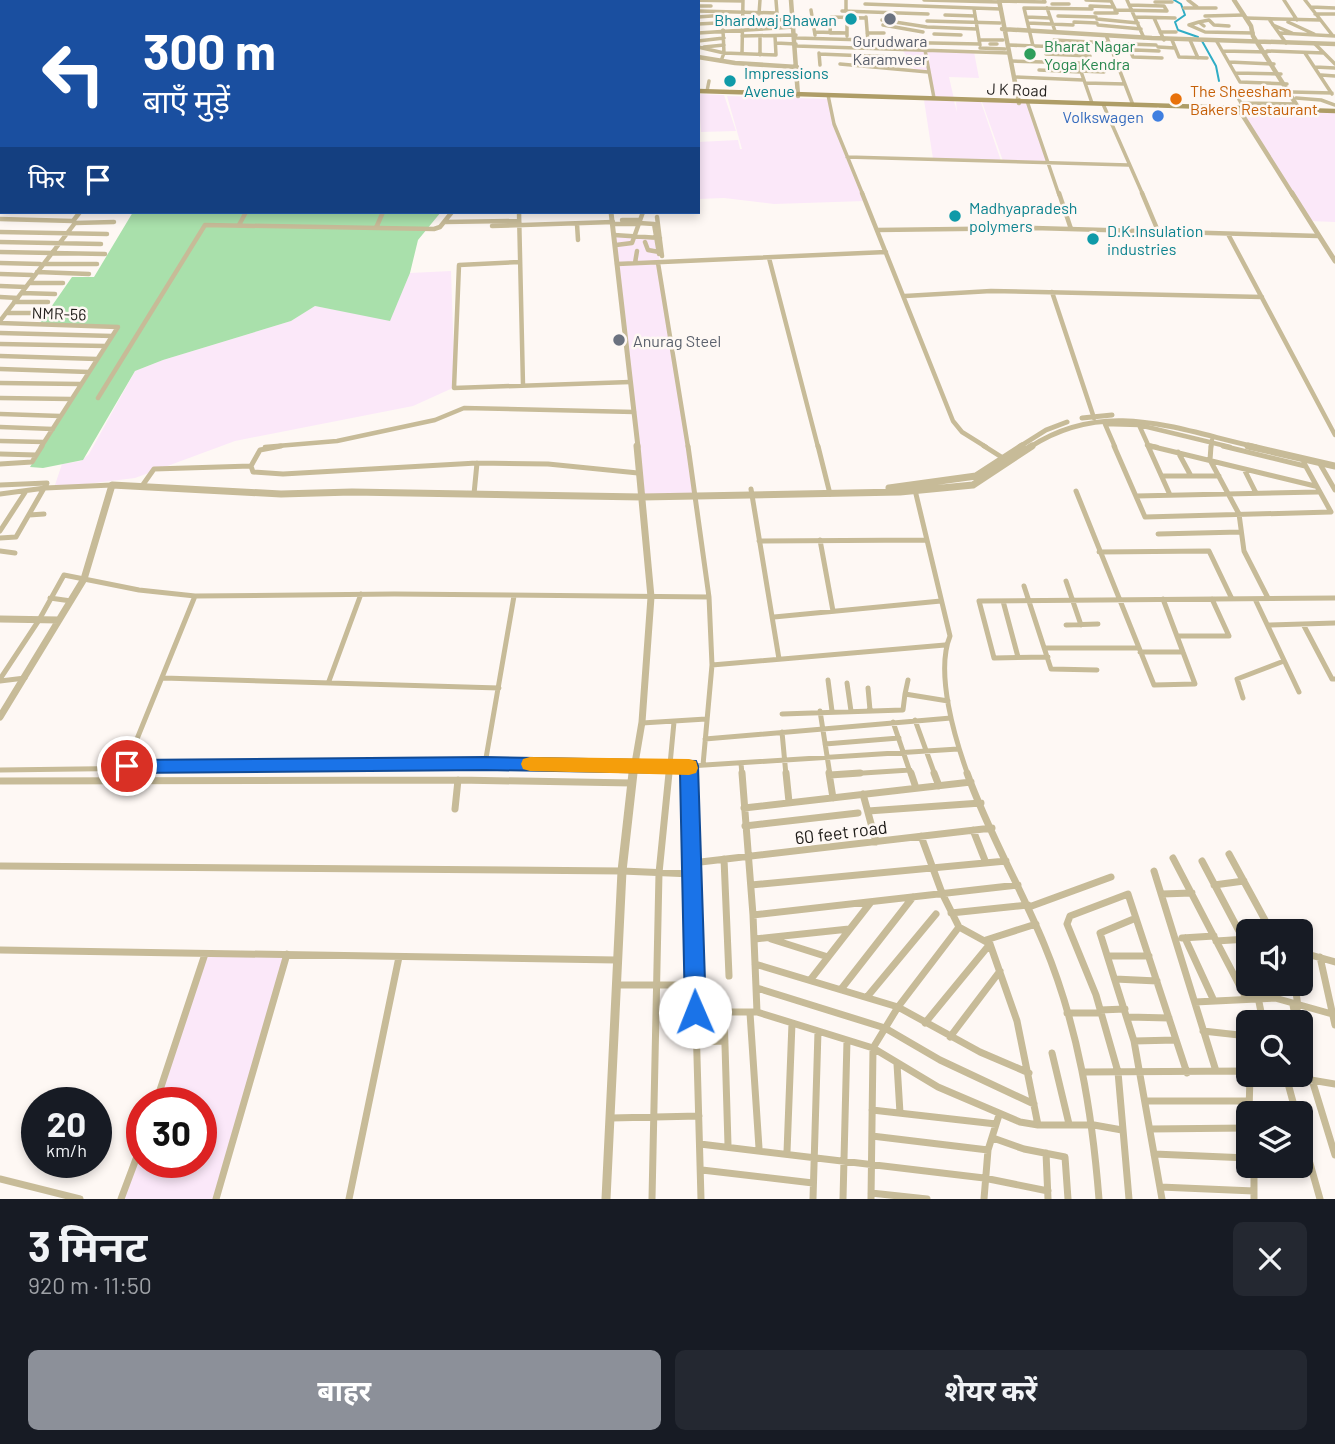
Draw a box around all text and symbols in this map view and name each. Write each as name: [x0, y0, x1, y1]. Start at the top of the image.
place label: Bhardwaj Bhawan: [714, 10, 837, 29]
marker: Bhardwaj Bhawan: [843, 11, 859, 27]
marker: Gurudwara Karamveer: [882, 11, 898, 27]
text: 300 m: [143, 21, 276, 80]
icon: left: [28, 28, 119, 119]
place label: Gurudwara Karamveer: [852, 31, 928, 68]
place label: Bharat Nagar Yoga Kendra: [1044, 36, 1135, 73]
marker: Bharat Nagar Yoga Kendra: [1022, 46, 1038, 62]
place label: Impressions Avenue: [744, 63, 829, 100]
marker: Impressions Avenue: [722, 73, 738, 89]
street label: J K Road: [986, 78, 1048, 100]
text: बाएँ मुड़ें: [143, 81, 230, 119]
place label: The Sheesham Bakers Restaurant: [1190, 81, 1318, 118]
marker: The Sheesham Bakers Restaurant: [1168, 91, 1184, 107]
place label: Volkswagen: [1063, 107, 1144, 126]
marker: Volkswagen: [1150, 108, 1166, 124]
icon: arrive: [79, 161, 117, 199]
text: फिर: [28, 162, 65, 193]
place label: Madhyapradesh polymers: [969, 198, 1077, 235]
marker: Madhyapradesh polymers: [947, 208, 963, 224]
place label: D.K.Insulation industries: [1107, 221, 1203, 258]
marker: D.K.Insulation industries: [1085, 231, 1101, 247]
street label: NMR-56: [31, 303, 87, 323]
place label: Anurag Steel: [633, 331, 721, 350]
marker: Anurag Steel: [611, 332, 627, 348]
pin: [97, 736, 157, 796]
icon: arrive: [108, 747, 146, 785]
street label: 60 feet road: [793, 815, 889, 849]
map controls: [1236, 919, 1313, 1178]
button: sound: [1236, 919, 1313, 996]
position arrow: [658, 975, 732, 1049]
button: search: [1236, 1010, 1313, 1087]
speed limit sign: 30: [126, 1087, 217, 1178]
button: layers: [1236, 1101, 1313, 1178]
text: 20: [47, 1102, 86, 1144]
text: km/h: [46, 1139, 87, 1161]
text: 3 मिनट: [28, 1220, 147, 1270]
button: close: [1233, 1222, 1307, 1296]
text: 920 m · 11:50: [28, 1271, 152, 1299]
button: बाहर: [28, 1350, 661, 1430]
button: शेयर करें: [675, 1350, 1307, 1430]

